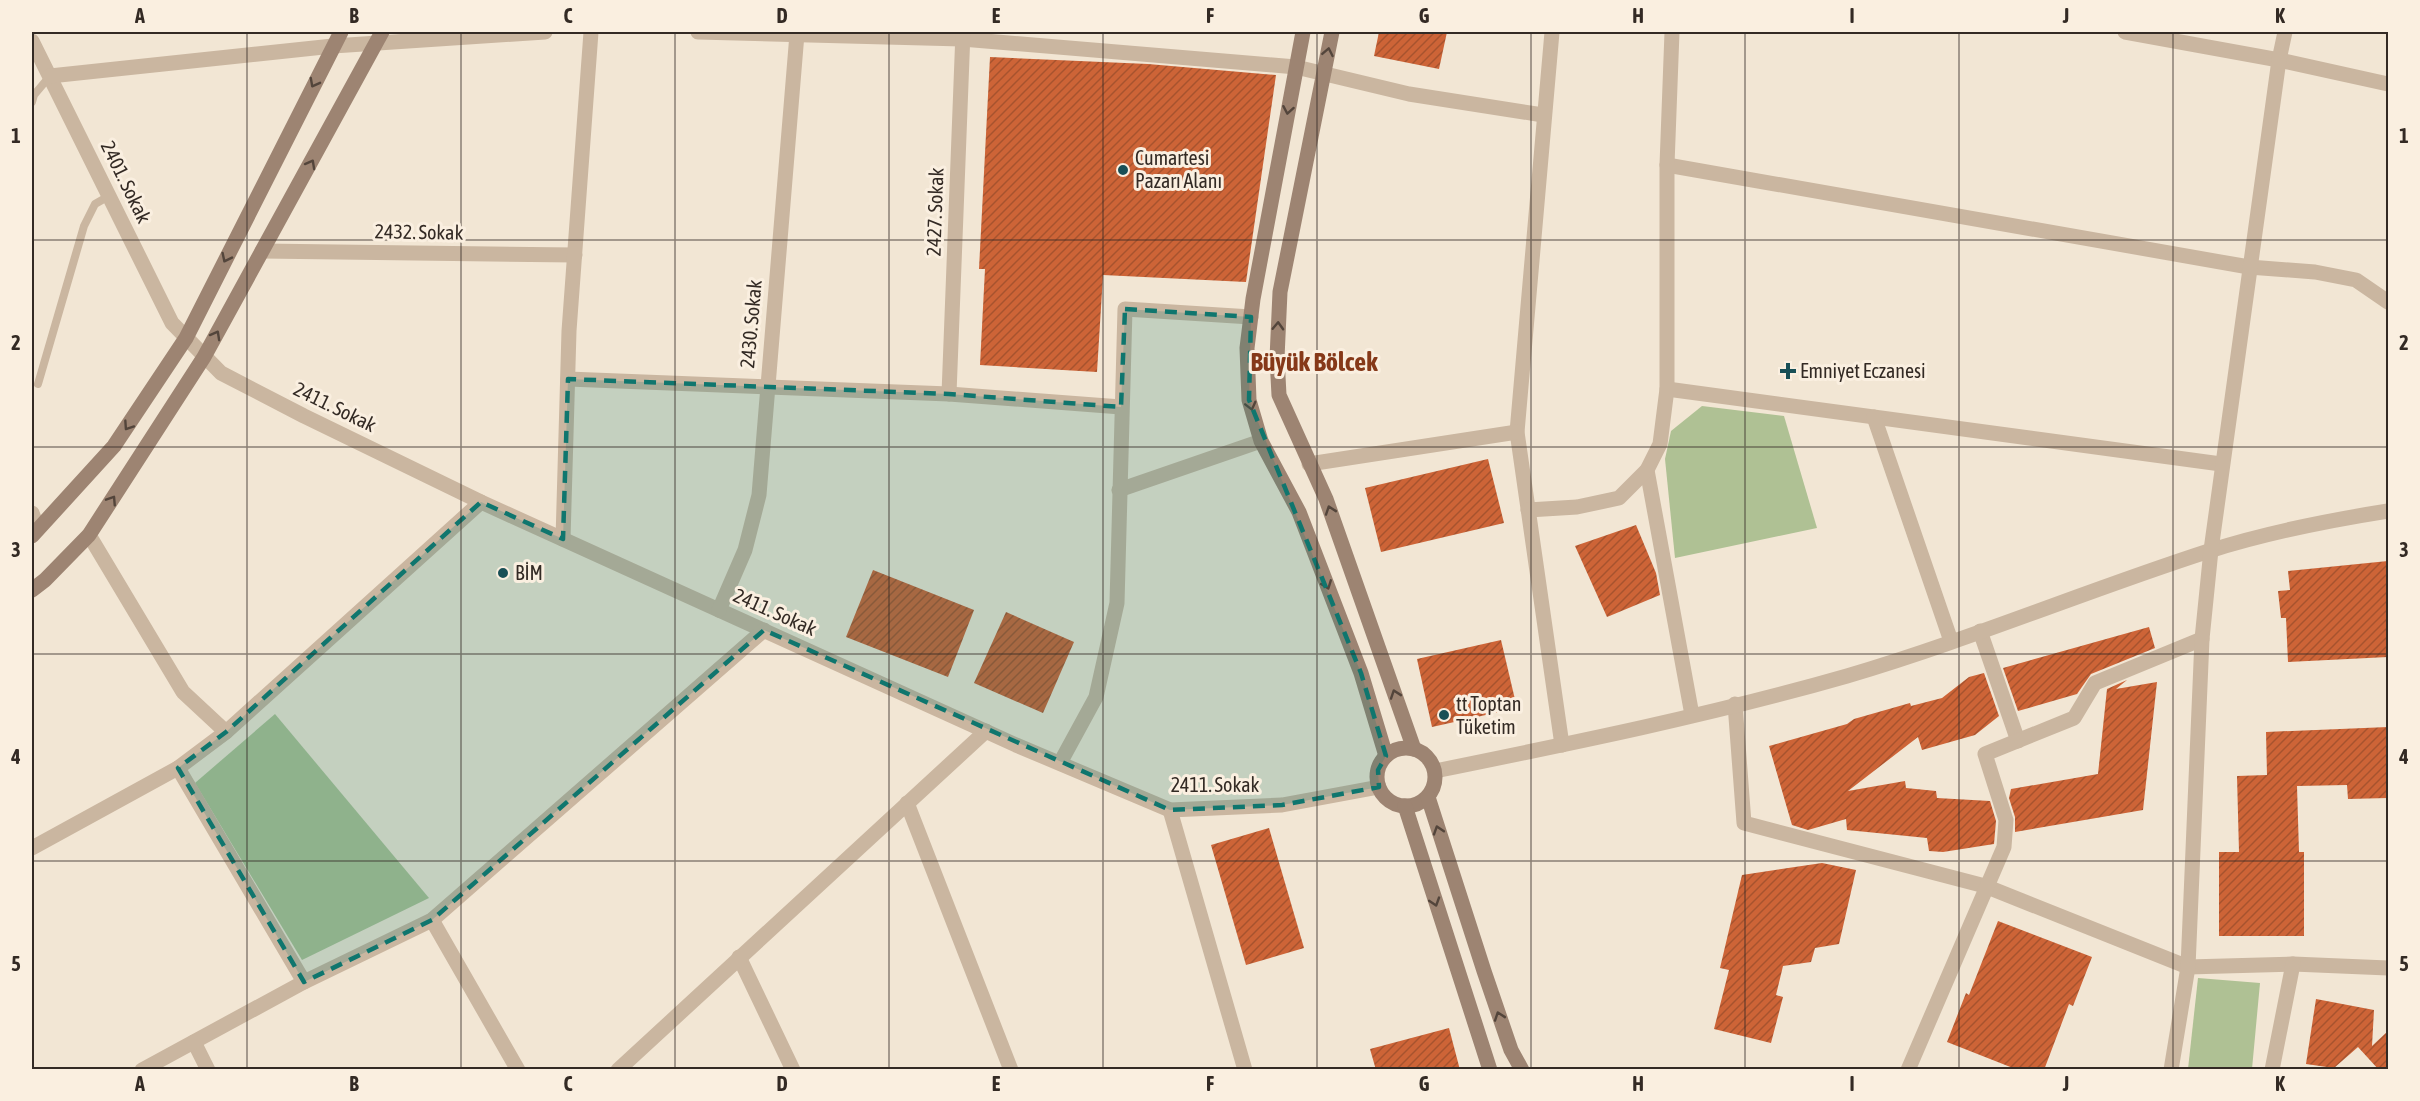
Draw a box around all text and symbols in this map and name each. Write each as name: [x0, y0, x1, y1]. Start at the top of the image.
text: A: [134, 4, 145, 27]
text: B: [349, 4, 359, 27]
text: C: [564, 4, 573, 27]
text: D: [776, 4, 788, 27]
text: E: [992, 4, 1001, 27]
text: F: [1206, 4, 1214, 27]
text: G: [1419, 4, 1430, 27]
text: H: [1632, 4, 1644, 27]
text: I: [1849, 4, 1855, 27]
text: J: [2062, 4, 2069, 27]
text: K: [2275, 4, 2285, 27]
one-way arrow: [1321, 47, 1334, 57]
one-way arrow: [309, 77, 321, 88]
one-way arrow: [1282, 104, 1295, 114]
text: 1: [11, 124, 21, 147]
text: 1: [2399, 124, 2409, 147]
street label: 2401. Sokak: [97, 137, 156, 227]
place label: Cumartesi Pazarı Alanı: [1135, 146, 1222, 192]
one-way arrow: [303, 160, 315, 171]
marker: Cumartesi Pazarı Alanı: [1116, 163, 1130, 177]
street label: 2427. Sokak: [921, 167, 948, 257]
street label: 2432. Sokak: [375, 219, 464, 244]
one-way arrow: [222, 251, 234, 262]
street label: 2430. Sokak: [735, 279, 766, 369]
one-way arrow: [1272, 322, 1285, 331]
text: 2: [11, 331, 21, 354]
one-way arrow: [209, 331, 220, 341]
text: 2: [2399, 331, 2409, 354]
district label: Büyük Bölcek: [1250, 347, 1378, 377]
place label: Emniyet Eczanesi: [1800, 359, 1926, 382]
marker: Emniyet Eczanesi: [1781, 364, 1795, 378]
street label: 2411. Sokak: [290, 377, 380, 436]
one-way arrow: [1244, 400, 1257, 410]
one-way arrow: [124, 419, 135, 430]
one-way arrow: [105, 496, 116, 507]
one-way arrow: [1324, 505, 1337, 516]
text: 3: [11, 538, 21, 561]
text: 3: [2399, 538, 2409, 561]
place label: BİM: [515, 561, 543, 584]
marker: BİM: [496, 566, 510, 580]
one-way arrow: [1319, 579, 1332, 590]
street label: 2411. Sokak: [730, 583, 821, 640]
one-way arrow: [1389, 689, 1402, 700]
place label: tt Toptan Tüketim: [1456, 692, 1521, 738]
marker: tt Toptan Tüketim: [1437, 708, 1451, 722]
text: 4: [10, 745, 21, 768]
text: 4: [2398, 745, 2409, 768]
street label: 2411. Sokak: [1171, 773, 1259, 796]
one-way arrow: [1433, 825, 1446, 836]
one-way arrow: [1428, 896, 1440, 907]
text: 5: [11, 952, 21, 975]
text: 5: [2399, 952, 2409, 975]
one-way arrow: [1494, 1011, 1507, 1022]
text: A: [134, 1072, 145, 1095]
text: B: [349, 1072, 359, 1095]
text: C: [564, 1072, 573, 1095]
text: D: [776, 1072, 788, 1095]
text: E: [992, 1072, 1001, 1095]
text: F: [1206, 1072, 1214, 1095]
text: G: [1419, 1072, 1430, 1095]
text: H: [1632, 1072, 1644, 1095]
text: I: [1849, 1072, 1855, 1095]
text: J: [2062, 1072, 2069, 1095]
text: K: [2275, 1072, 2285, 1095]

